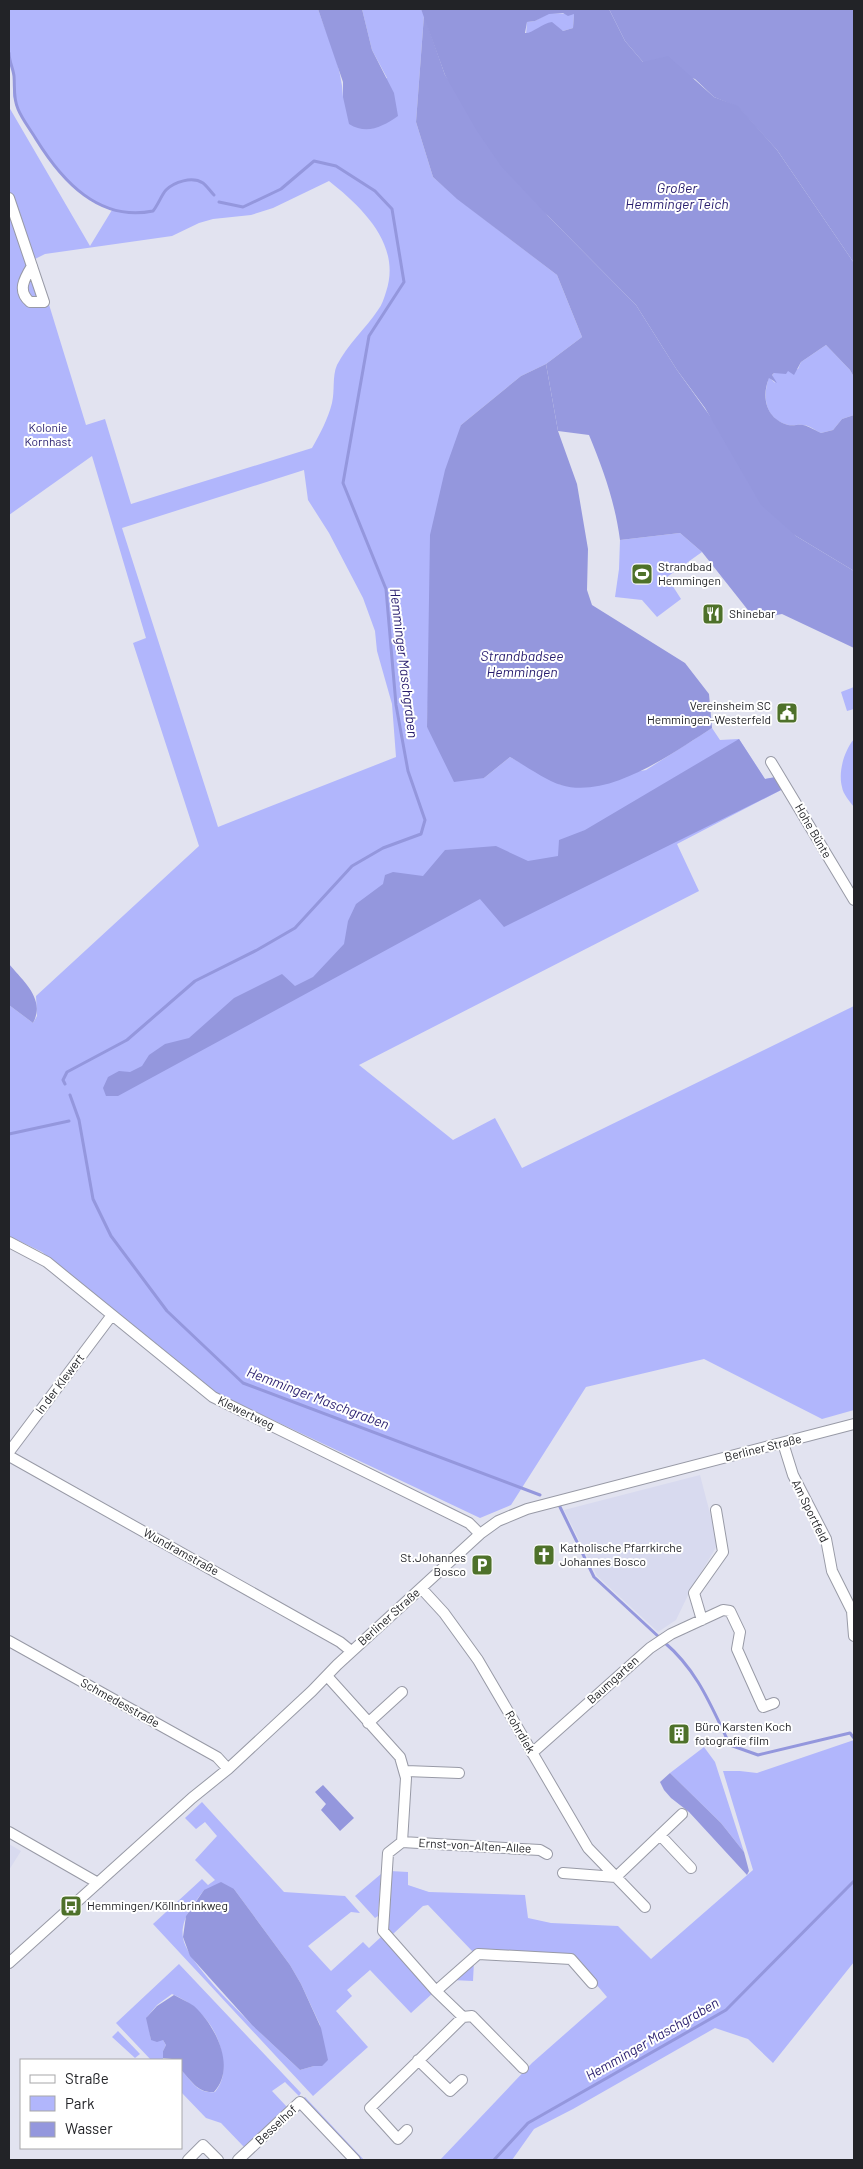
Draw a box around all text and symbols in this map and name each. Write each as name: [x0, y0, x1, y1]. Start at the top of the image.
water label: Großer Hemminger Teich: [625, 179, 729, 212]
park label: Kolonie Kornhast: [24, 420, 72, 448]
place label: Strandbad Hemmingen: [658, 559, 721, 587]
sports icon: Strandbad Hemmingen: [630, 562, 654, 586]
water label: Hemminger Maschgraben: [387, 587, 422, 739]
restaurant icon: Shinebar: [701, 602, 725, 626]
place label: Shinebar: [729, 606, 776, 620]
water label: Strandbadsee Hemmingen: [481, 647, 563, 680]
place label: Vereinsheim SC Hemmingen-Westerfeld: [647, 698, 771, 726]
public building icon: Vereinsheim SC Hemmingen-Westerfeld: [775, 701, 799, 725]
street label: Hohe Bünte: [793, 801, 835, 860]
street label: In der Klewert: [32, 1351, 86, 1416]
water label: Hemminger Maschgraben: [245, 1363, 392, 1433]
street label: Klewertweg: [216, 1392, 277, 1432]
street label: Berliner Straße: [723, 1431, 803, 1463]
street label: Am Sportfeld: [790, 1477, 832, 1544]
street label: Wundramstraße: [141, 1525, 222, 1578]
place label: Katholische Pfarrkirche Johannes Bosco: [560, 1540, 682, 1568]
church icon: Katholische Pfarrkirche Johannes Bosco: [532, 1543, 556, 1567]
place label: St.Johannes Bosco: [400, 1550, 466, 1578]
parking icon: St.Johannes Bosco: [470, 1553, 494, 1577]
street label: Berliner Straße: [354, 1585, 422, 1648]
street label: Baumgarten: [584, 1653, 641, 1706]
street label: Schmedesstraße: [79, 1675, 162, 1730]
street label: Rohrdiek: [503, 1708, 539, 1755]
place label: Büro Karsten Koch fotografie film: [695, 1719, 791, 1747]
building icon: Büro Karsten Koch fotografie film: [667, 1722, 691, 1746]
street label: Ernst-von-Alten-Allee: [418, 1835, 532, 1855]
bus stop icon: Hemmingen/Köllnbrinkweg: [59, 1894, 83, 1918]
place label: Hemmingen/Köllnbrinkweg: [87, 1898, 228, 1912]
water label: Hemminger Maschgraben: [582, 1993, 721, 2084]
legend: [20, 2059, 182, 2149]
text: Straße: [65, 2069, 109, 2087]
text: Park: [65, 2094, 95, 2112]
street label: Besselhof: [252, 2102, 299, 2147]
text: Wasser: [65, 2119, 113, 2137]

